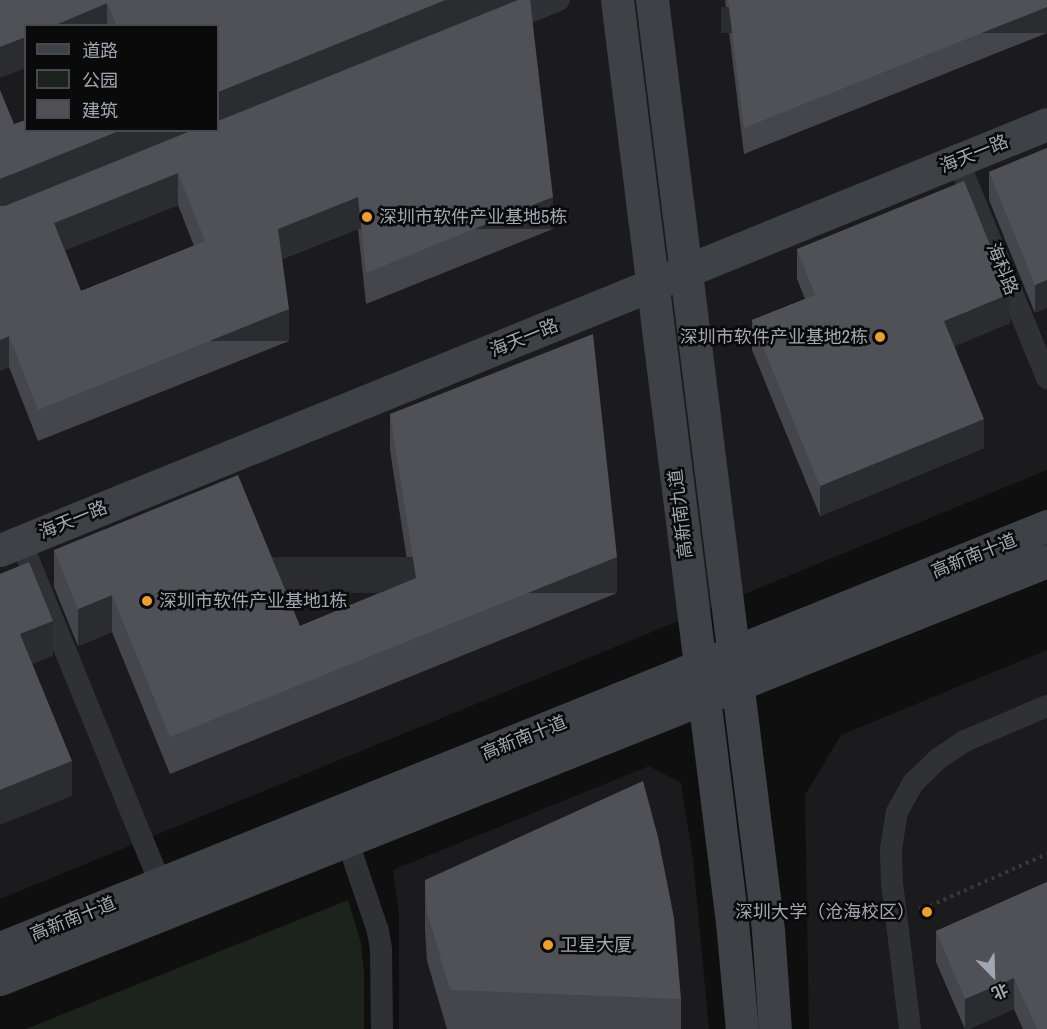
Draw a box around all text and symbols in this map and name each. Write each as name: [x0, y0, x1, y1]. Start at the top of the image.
legend: [24, 24, 219, 132]
text: 道路: [82, 38, 118, 63]
text: 公园: [82, 68, 118, 93]
text: 建筑: [82, 98, 118, 123]
street label: 海天一路: [937, 131, 1011, 177]
place label: 深圳市软件产业基地5栋: [379, 206, 567, 228]
marker: 深圳市软件产业基地5栋: [360, 210, 374, 224]
street label: 海科路: [982, 240, 1022, 298]
street label: 海天一路: [487, 315, 561, 361]
place label: 深圳市软件产业基地2栋: [680, 326, 868, 348]
marker: 深圳市软件产业基地2栋: [873, 330, 887, 344]
street label: 高新南九道: [665, 468, 697, 560]
street label: 海天一路: [36, 497, 110, 543]
street label: 高新南十道: [928, 529, 1020, 583]
place label: 深圳市软件产业基地1栋: [159, 590, 347, 612]
marker: 深圳市软件产业基地1栋: [140, 594, 154, 608]
street label: 高新南十道: [478, 711, 570, 765]
street label: 高新南十道: [27, 892, 119, 946]
place label: 深圳大学（沧海校区）: [735, 901, 915, 923]
marker: 深圳大学（沧海校区）: [920, 905, 934, 919]
place label: 卫星大厦: [560, 934, 632, 956]
marker: 卫星大厦: [541, 938, 555, 952]
north arrow: [963, 945, 1023, 1005]
text: 北: [988, 978, 1012, 1005]

